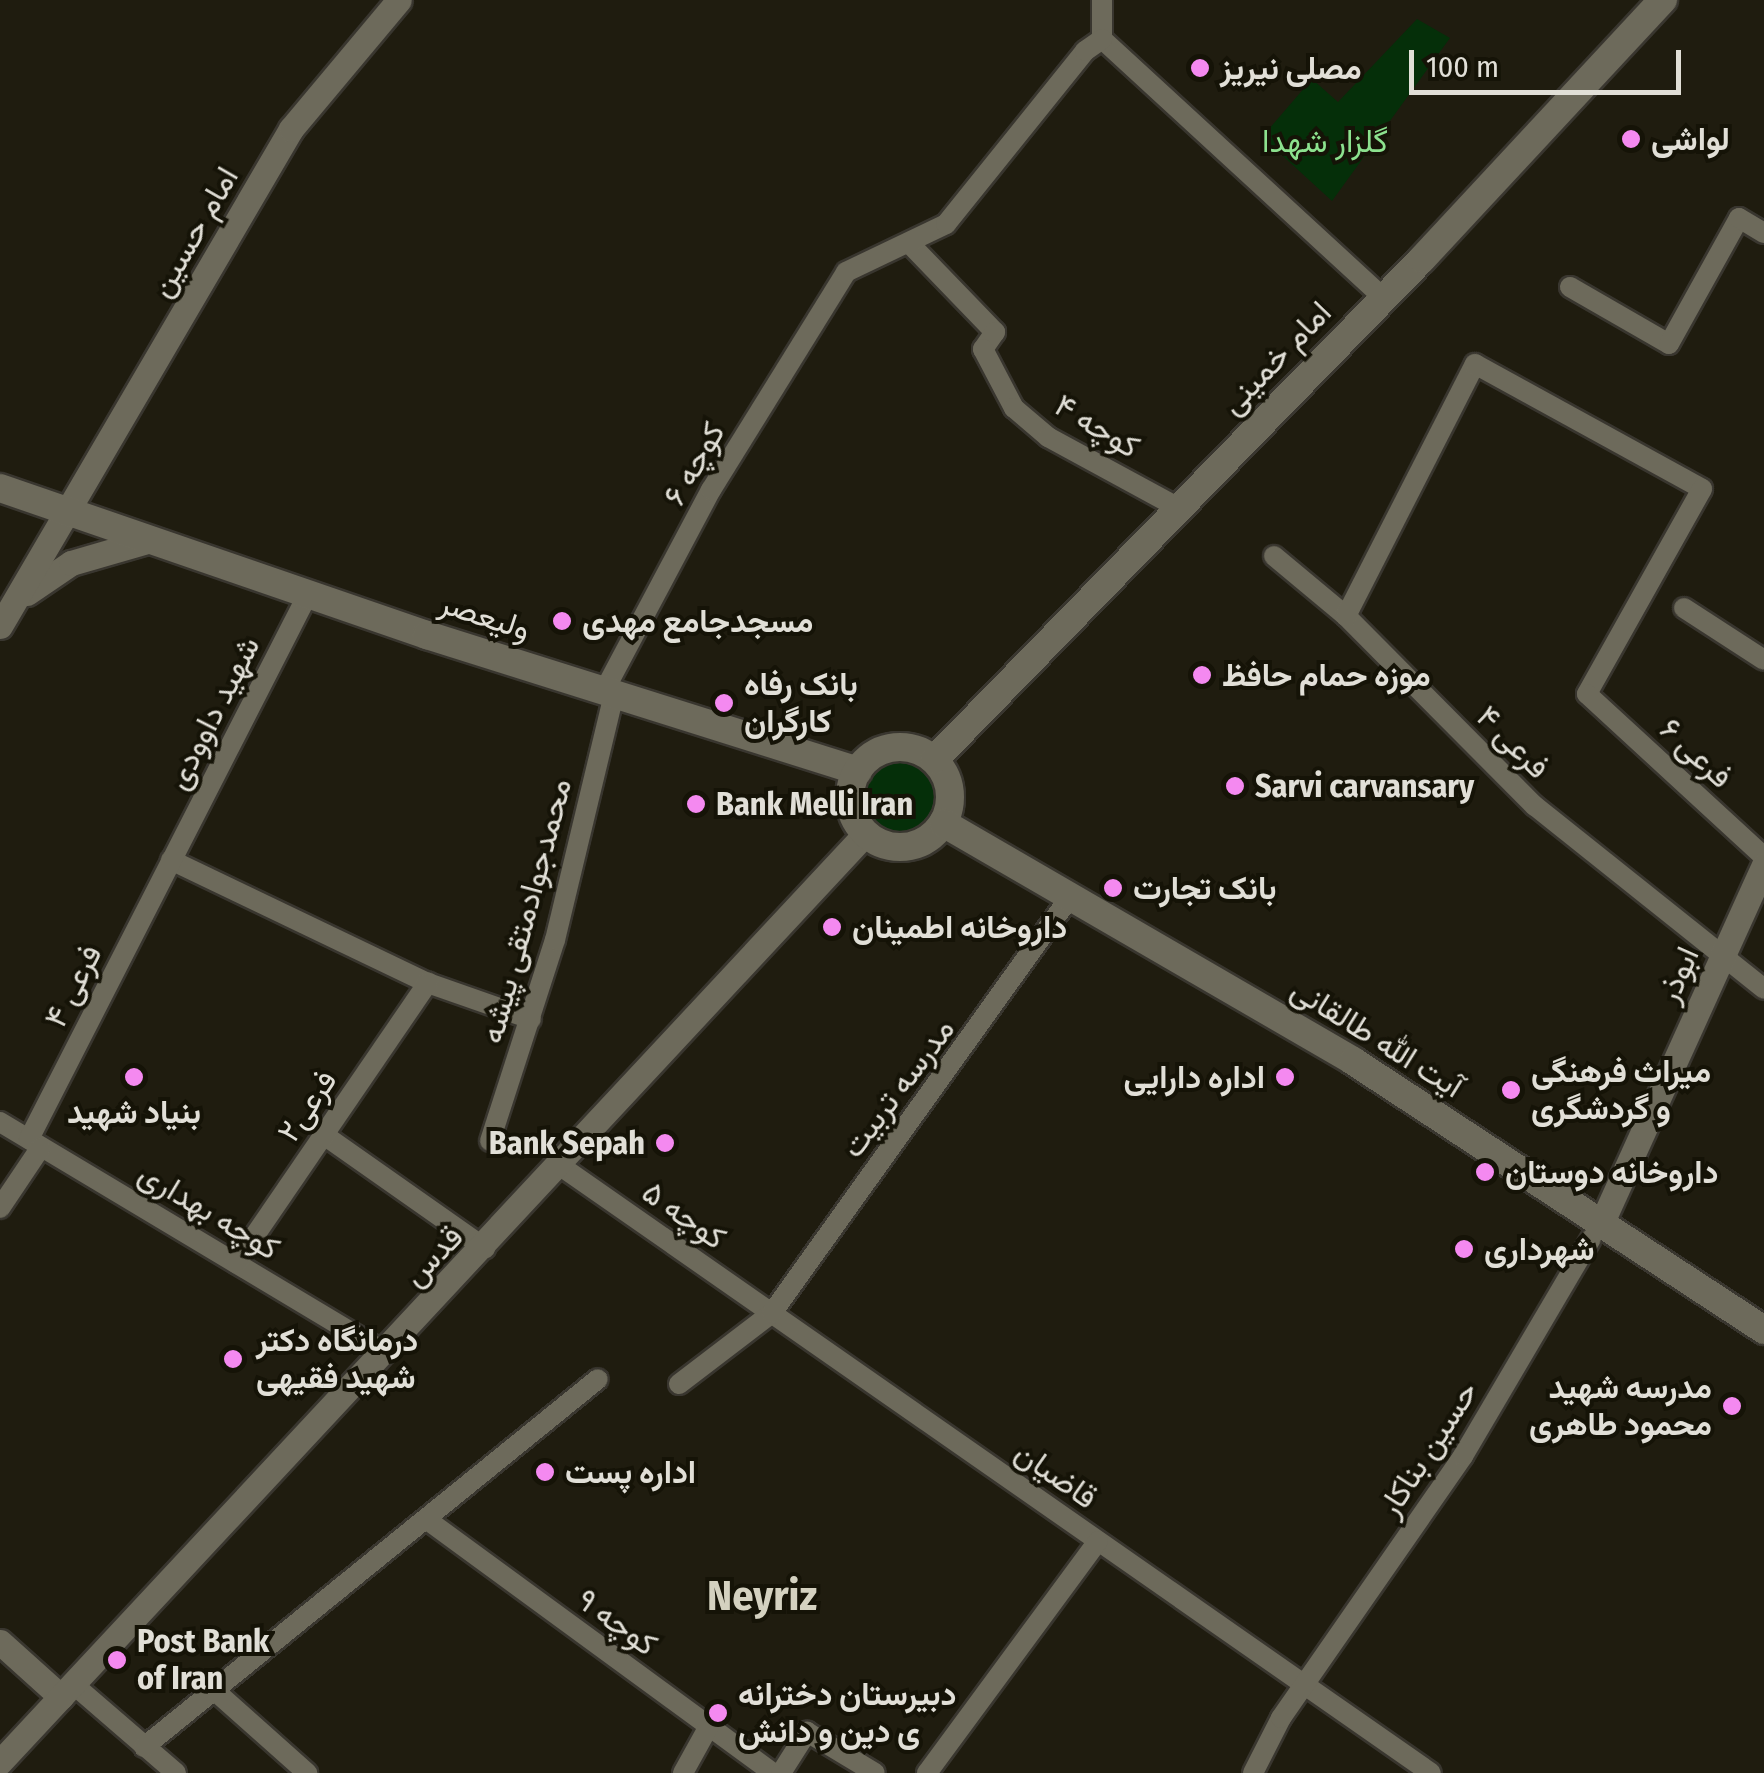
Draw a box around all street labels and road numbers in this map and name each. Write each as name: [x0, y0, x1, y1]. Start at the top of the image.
street label: امام حسین: [141, 160, 247, 304]
street label: امام خمینی: [1213, 293, 1339, 423]
street label: کوچه ۴: [1048, 386, 1146, 466]
street label: ۶ کوچه: [655, 416, 733, 512]
street label: ولیعصر: [435, 583, 535, 649]
street label: شهید داوودی: [158, 630, 268, 796]
street label: فرعی ۴: [1468, 697, 1558, 787]
street label: فرعی ۶: [1652, 710, 1740, 796]
street label: محمدجوادمتقی پیشه: [472, 774, 580, 1048]
street label: فرعی ۴: [36, 938, 110, 1034]
street label: ابوذر: [1649, 941, 1707, 1009]
street label: آیت الله طالقانی: [1284, 970, 1470, 1106]
street label: مدرسه تربیت: [833, 1011, 963, 1165]
street label: فرعی۲: [269, 1063, 345, 1149]
street label: کوچه بهداری: [132, 1154, 286, 1268]
street label: کوچه ۵: [635, 1173, 733, 1257]
street label: قدس: [395, 1218, 471, 1294]
street label: حسین بناکار: [1370, 1374, 1486, 1524]
street label: قاضیان: [1008, 1433, 1104, 1517]
street label: کوچه ۹: [570, 1580, 664, 1664]

